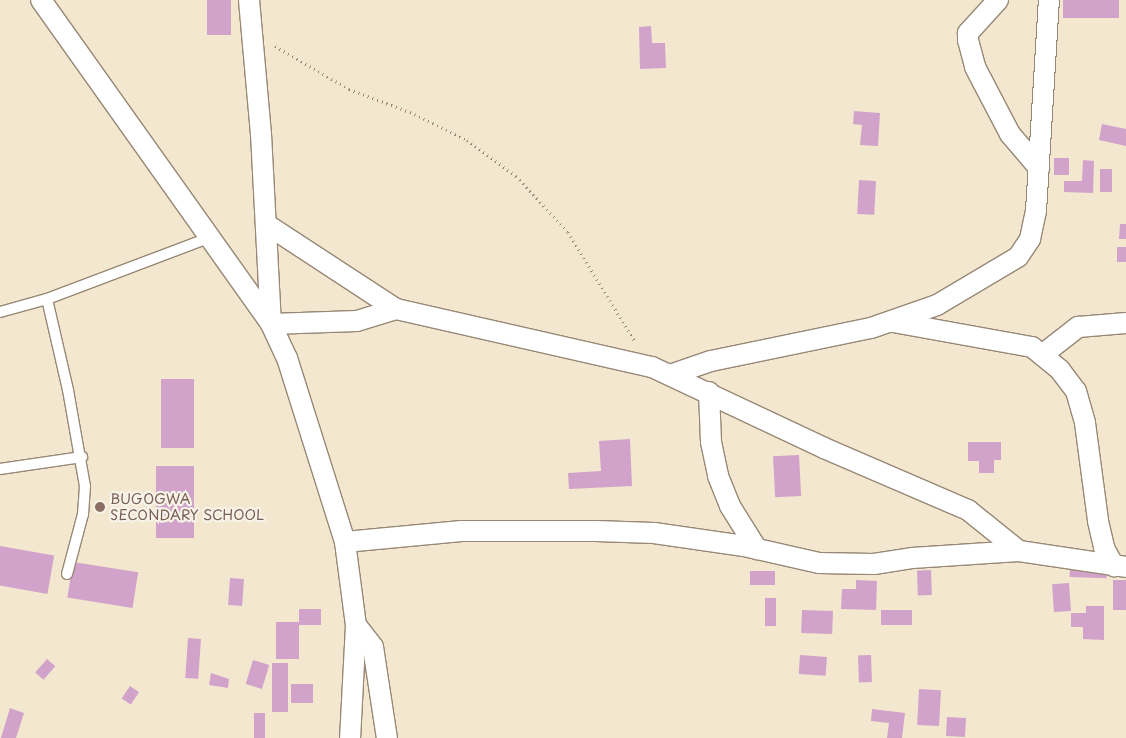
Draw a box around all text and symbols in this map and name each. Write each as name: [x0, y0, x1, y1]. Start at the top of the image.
place label: BUGOGWA SECONDARY SCHOOL: [110, 491, 265, 524]
marker: BUGOGWA SECONDARY SCHOOL: [94, 501, 106, 513]

